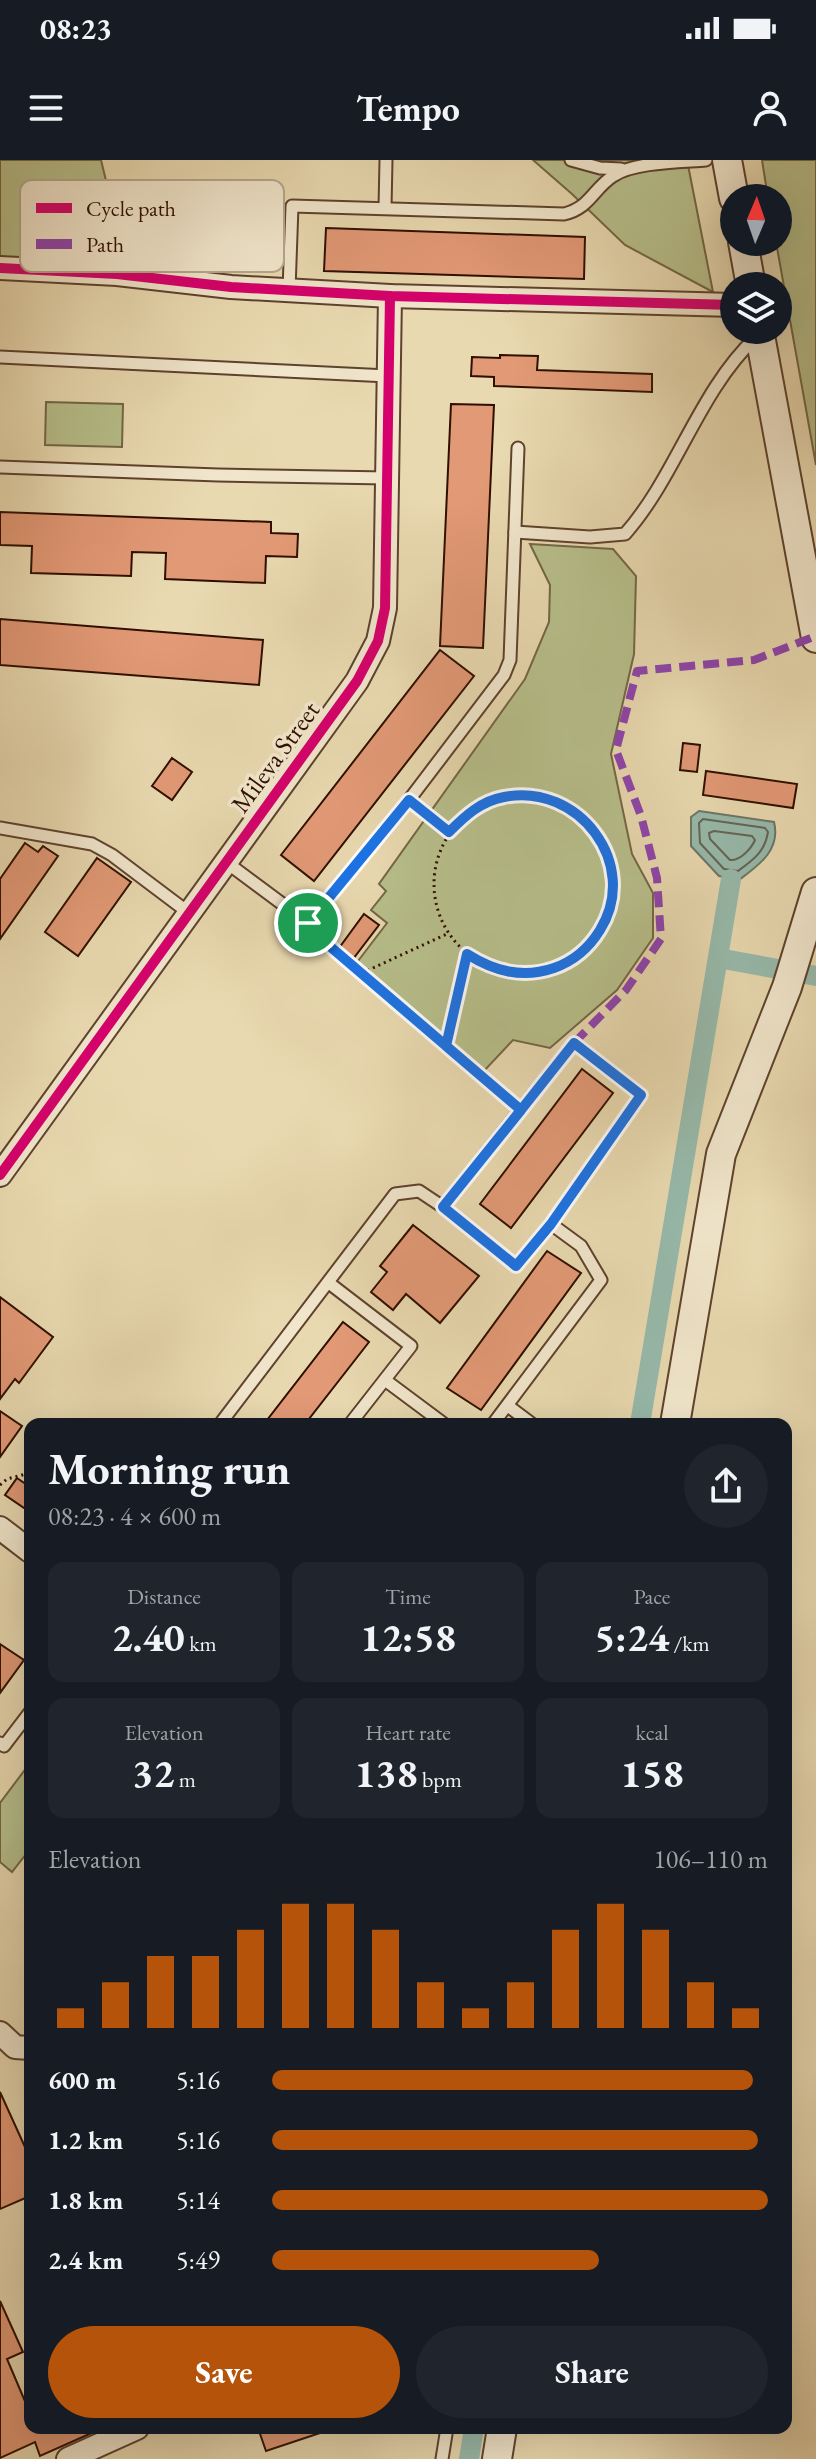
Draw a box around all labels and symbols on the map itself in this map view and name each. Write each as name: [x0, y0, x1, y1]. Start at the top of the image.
legend: [20, 180, 284, 272]
north arrow: [720, 184, 792, 256]
text: Cycle path: [86, 194, 176, 223]
text: Path: [86, 230, 124, 259]
street label: Mileva Street: [223, 694, 327, 820]
pin: [274, 889, 342, 957]

